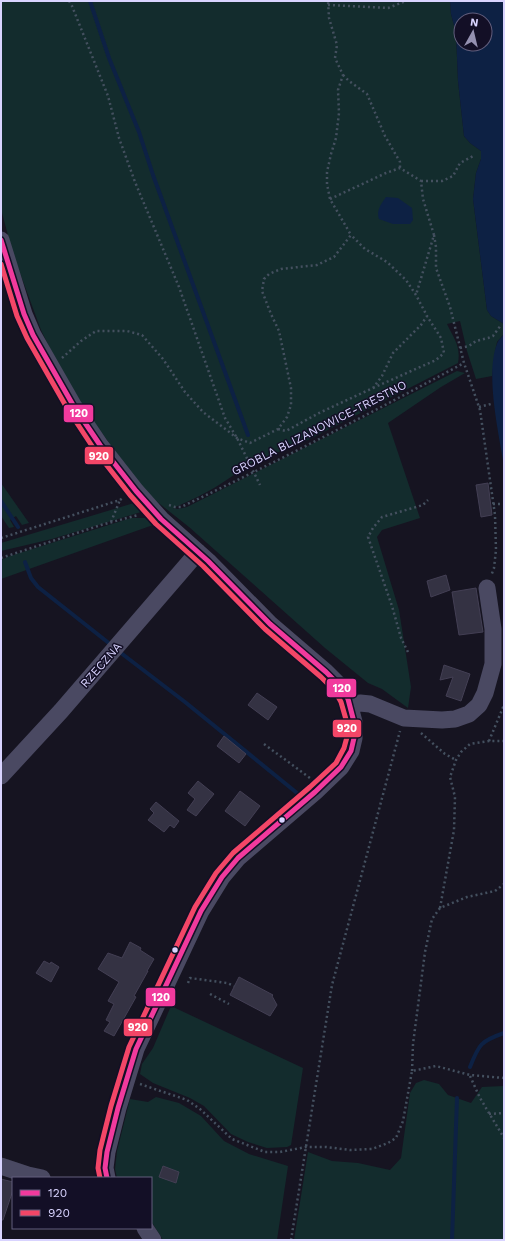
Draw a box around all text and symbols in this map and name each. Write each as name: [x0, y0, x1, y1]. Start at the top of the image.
north arrow: [453, 12, 493, 52]
text: N: [469, 16, 479, 30]
street label: GROBLA BLIZANOWICE-TRESTNO: [229, 378, 409, 478]
line badge: 120: [63, 404, 94, 423]
text: 120: [70, 407, 88, 420]
line badge: 920: [84, 446, 114, 465]
text: 920: [89, 450, 109, 463]
street label: RZECZNA: [77, 639, 125, 691]
line badge: 120: [326, 678, 357, 698]
text: 120: [333, 682, 351, 695]
line badge: 920: [332, 719, 362, 738]
text: 920: [337, 722, 357, 735]
unlabelled marker: [277, 815, 287, 825]
unlabelled marker: [170, 945, 180, 955]
line badge: 120: [145, 987, 176, 1007]
text: 120: [152, 991, 170, 1004]
line badge: 920: [123, 1018, 153, 1037]
text: 920: [128, 1021, 148, 1034]
legend: [12, 1177, 152, 1229]
text: 120: [48, 1186, 67, 1200]
text: 920: [48, 1206, 70, 1220]

